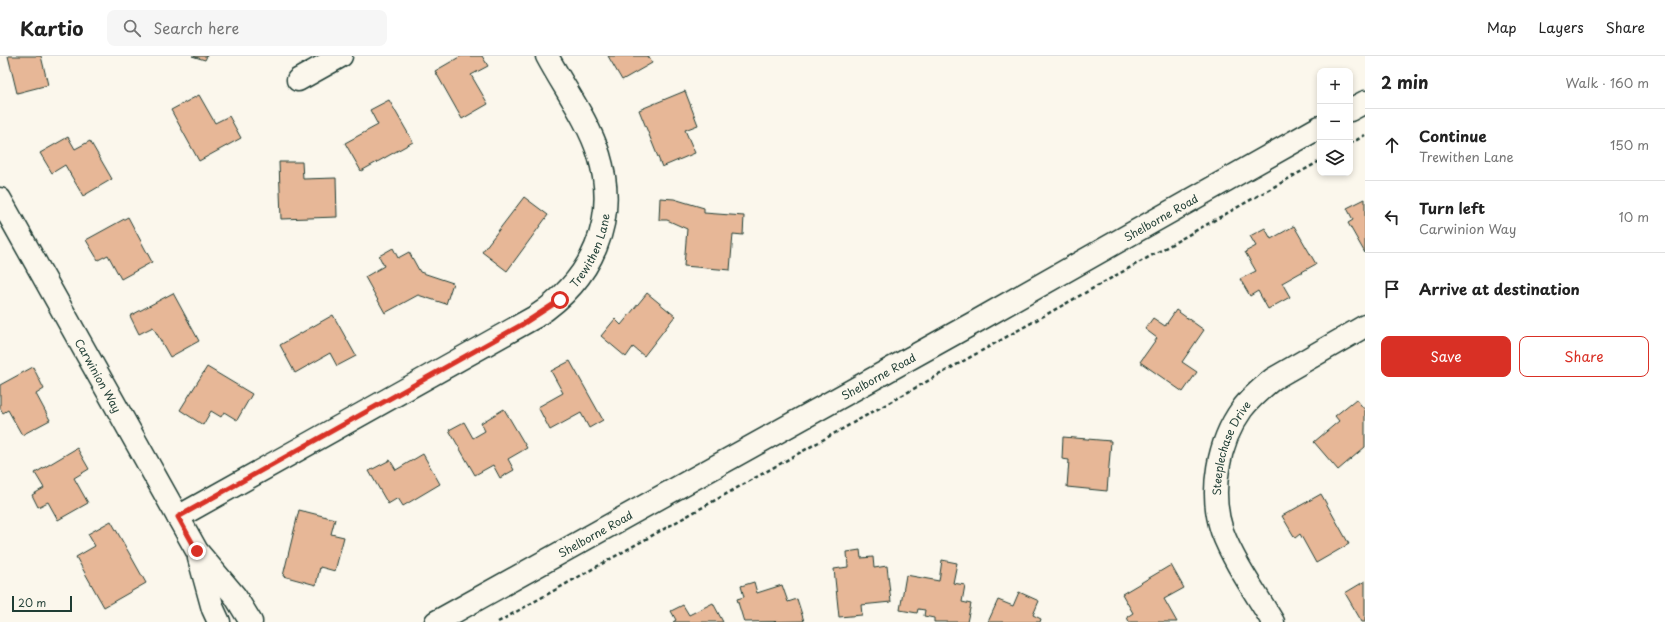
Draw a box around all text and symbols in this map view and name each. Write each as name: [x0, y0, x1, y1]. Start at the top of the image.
search box: [107, 10, 387, 46]
text: Kartio: [20, 14, 83, 42]
text: Search here: [153, 16, 239, 39]
icon: search: [121, 17, 143, 39]
text: Map: [1487, 17, 1517, 38]
text: Layers: [1539, 17, 1584, 38]
text: Share: [1606, 17, 1645, 38]
map controls: [1317, 68, 1353, 176]
button: +: [1317, 68, 1353, 104]
text: 2 min: [1381, 69, 1428, 95]
text: Walk · 160 m: [1566, 73, 1649, 92]
button: −: [1317, 104, 1353, 140]
text: Continue: [1419, 124, 1487, 147]
icon: ahead: [1381, 134, 1403, 156]
text: 150 m: [1610, 135, 1649, 154]
button: layers: [1317, 140, 1353, 176]
text: Trewithen Lane: [1419, 147, 1514, 166]
street label: Shelborne Road: [1120, 189, 1201, 245]
text: Turn left: [1419, 196, 1485, 219]
icon: left: [1381, 206, 1403, 228]
text: 10 m: [1619, 207, 1649, 226]
street label: Trewithen Lane: [565, 212, 613, 291]
text: Carwinion Way: [1419, 219, 1516, 238]
text: Arrive at destination: [1419, 277, 1580, 300]
icon: arrive: [1381, 278, 1403, 300]
route start: [551, 291, 569, 309]
street label: Carwinion Way: [71, 335, 126, 415]
button: Save: [1381, 336, 1511, 377]
button: Share: [1519, 336, 1649, 377]
street label: Shelborne Road: [838, 348, 919, 404]
street label: Steeplechase Drive: [1208, 396, 1254, 496]
street label: Shelborne Road: [555, 506, 635, 561]
route end: [188, 542, 206, 560]
scale bar: [12, 594, 72, 613]
text: 20 m: [18, 594, 46, 611]

